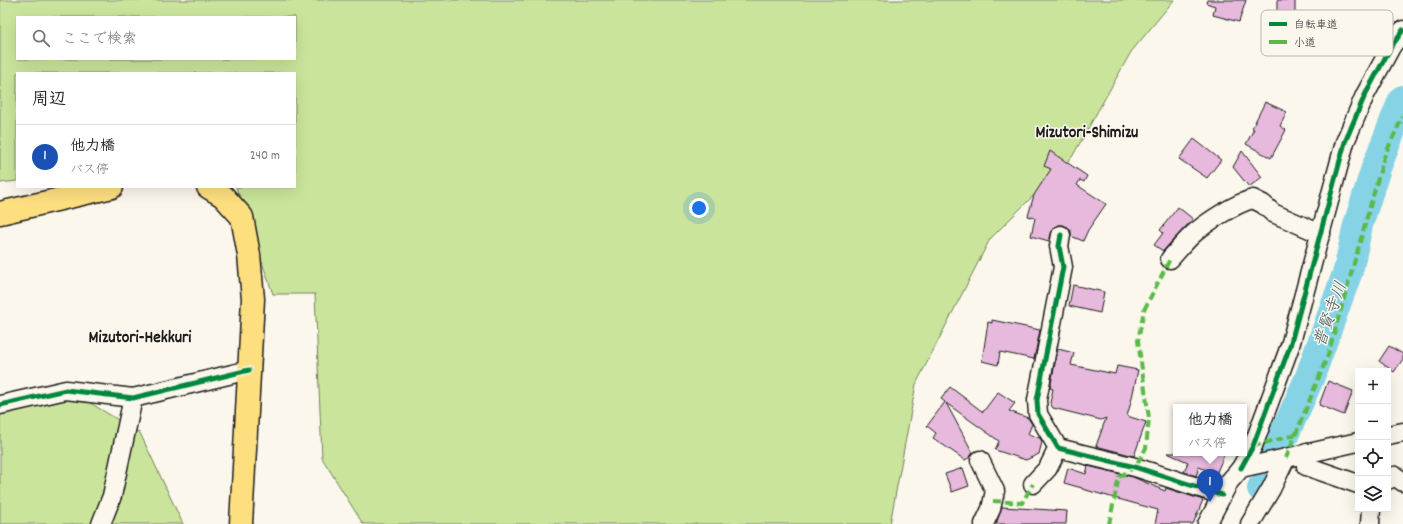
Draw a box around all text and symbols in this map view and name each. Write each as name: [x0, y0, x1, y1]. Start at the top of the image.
legend: [1261, 10, 1393, 56]
search box: [16, 16, 296, 60]
text: 自転車道: [1294, 18, 1338, 34]
icon: search: [30, 27, 52, 49]
text: ここで検索: [62, 29, 137, 51]
text: 小道: [1294, 36, 1316, 52]
text: 周辺: [32, 89, 66, 113]
district label: Mizutori-Shimizu: [1036, 122, 1138, 146]
text: 他力橋: [70, 136, 115, 158]
text: 1: [44, 147, 46, 166]
text: 240 m: [250, 147, 280, 166]
text: バス停: [70, 161, 109, 180]
your location: [689, 198, 709, 218]
water label: 普賢寺川: [1309, 279, 1355, 351]
district label: Mizutori-Hekkuri: [89, 327, 192, 351]
map controls: [1355, 368, 1391, 512]
button: +: [1355, 368, 1391, 404]
popup: [1173, 404, 1247, 456]
button: −: [1355, 404, 1391, 440]
text: 他力橋: [1187, 410, 1233, 432]
text: バス停: [1187, 435, 1227, 454]
button: locate: [1355, 440, 1391, 476]
pin: 1: [1197, 469, 1223, 502]
button: layers: [1355, 476, 1391, 512]

